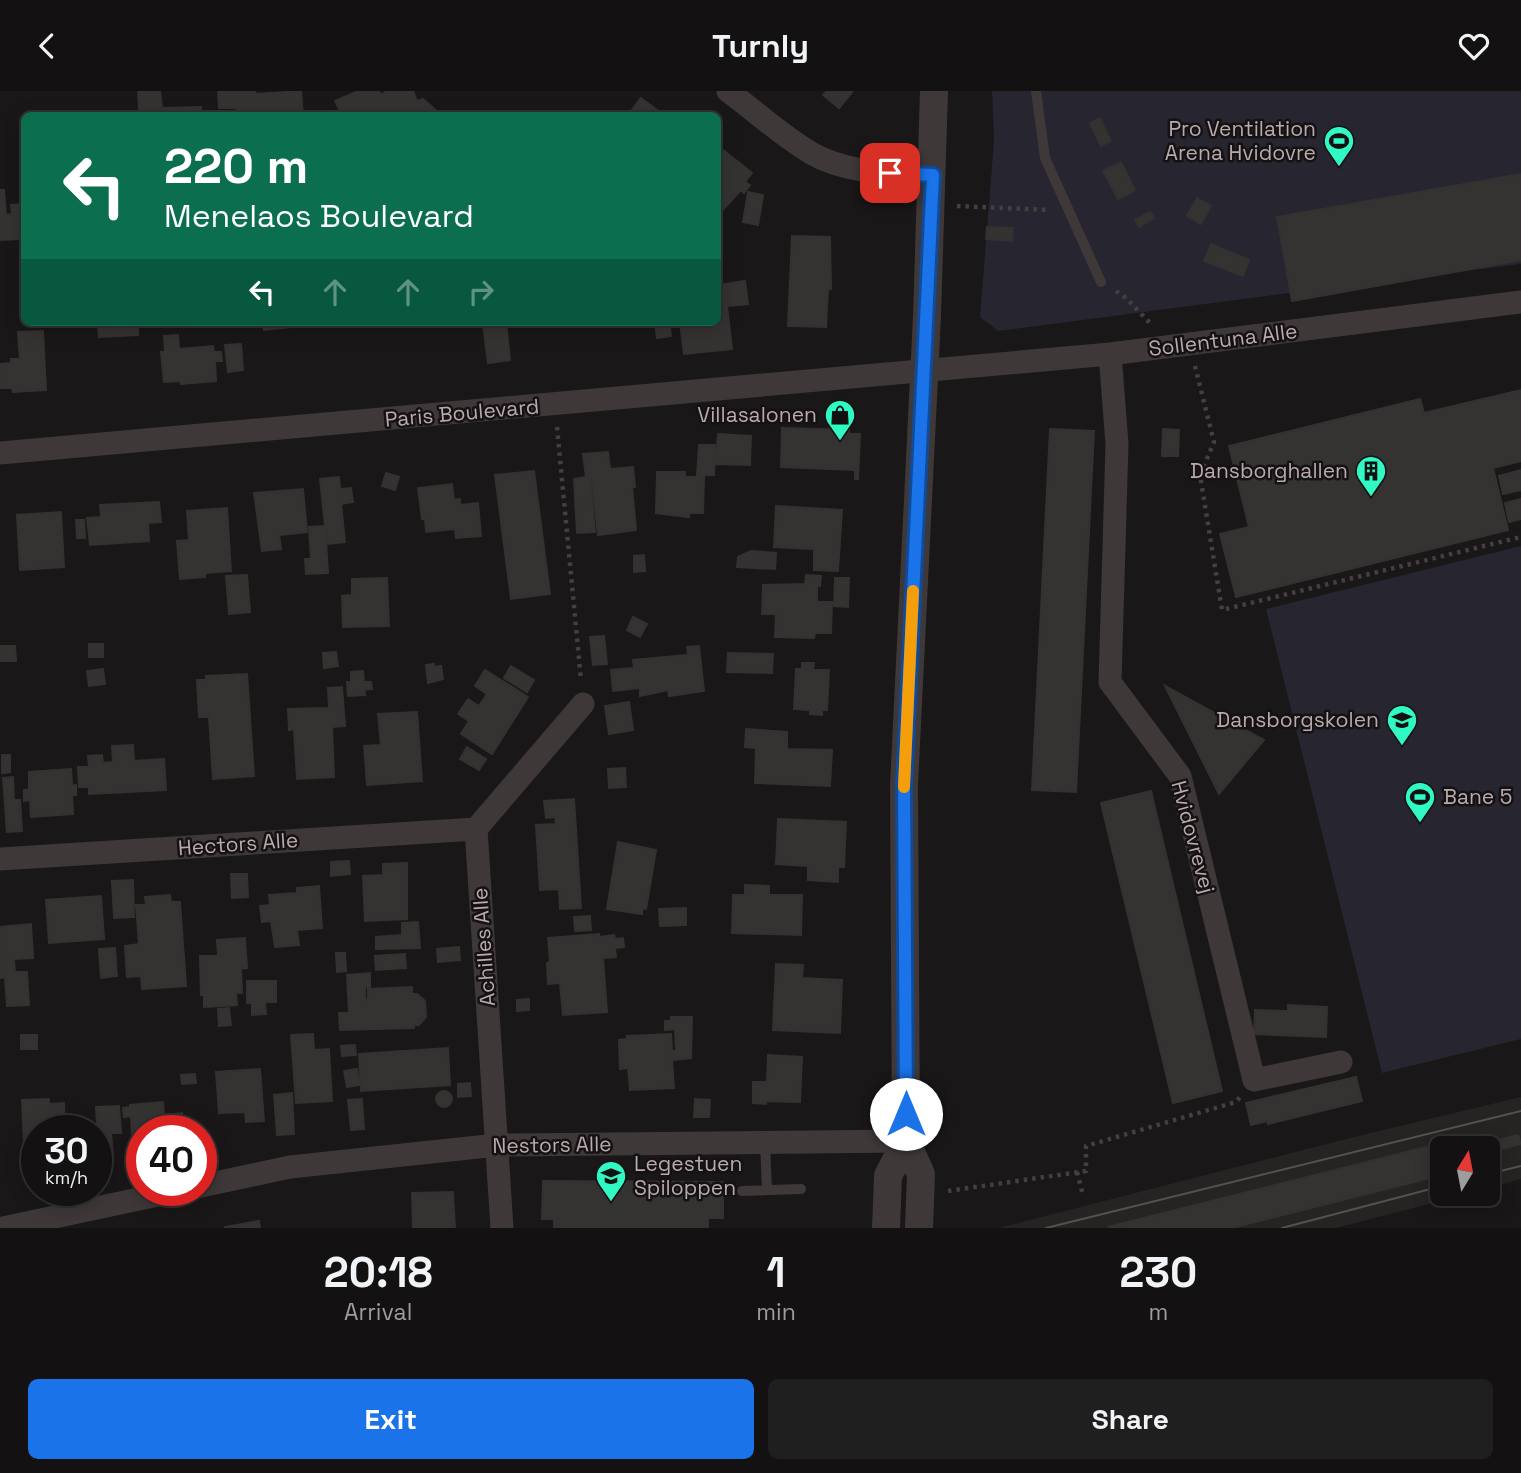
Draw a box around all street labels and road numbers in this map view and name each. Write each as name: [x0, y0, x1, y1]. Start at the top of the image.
street label: Sollentuna Alle: [1147, 317, 1299, 362]
street label: Paris Boulevard: [384, 392, 540, 433]
street label: Hvidovrevej: [1165, 778, 1221, 896]
street label: Hectors Alle: [177, 826, 299, 861]
street label: Achilles Alle: [466, 887, 501, 1007]
street label: Nestors Alle: [492, 1130, 612, 1159]

